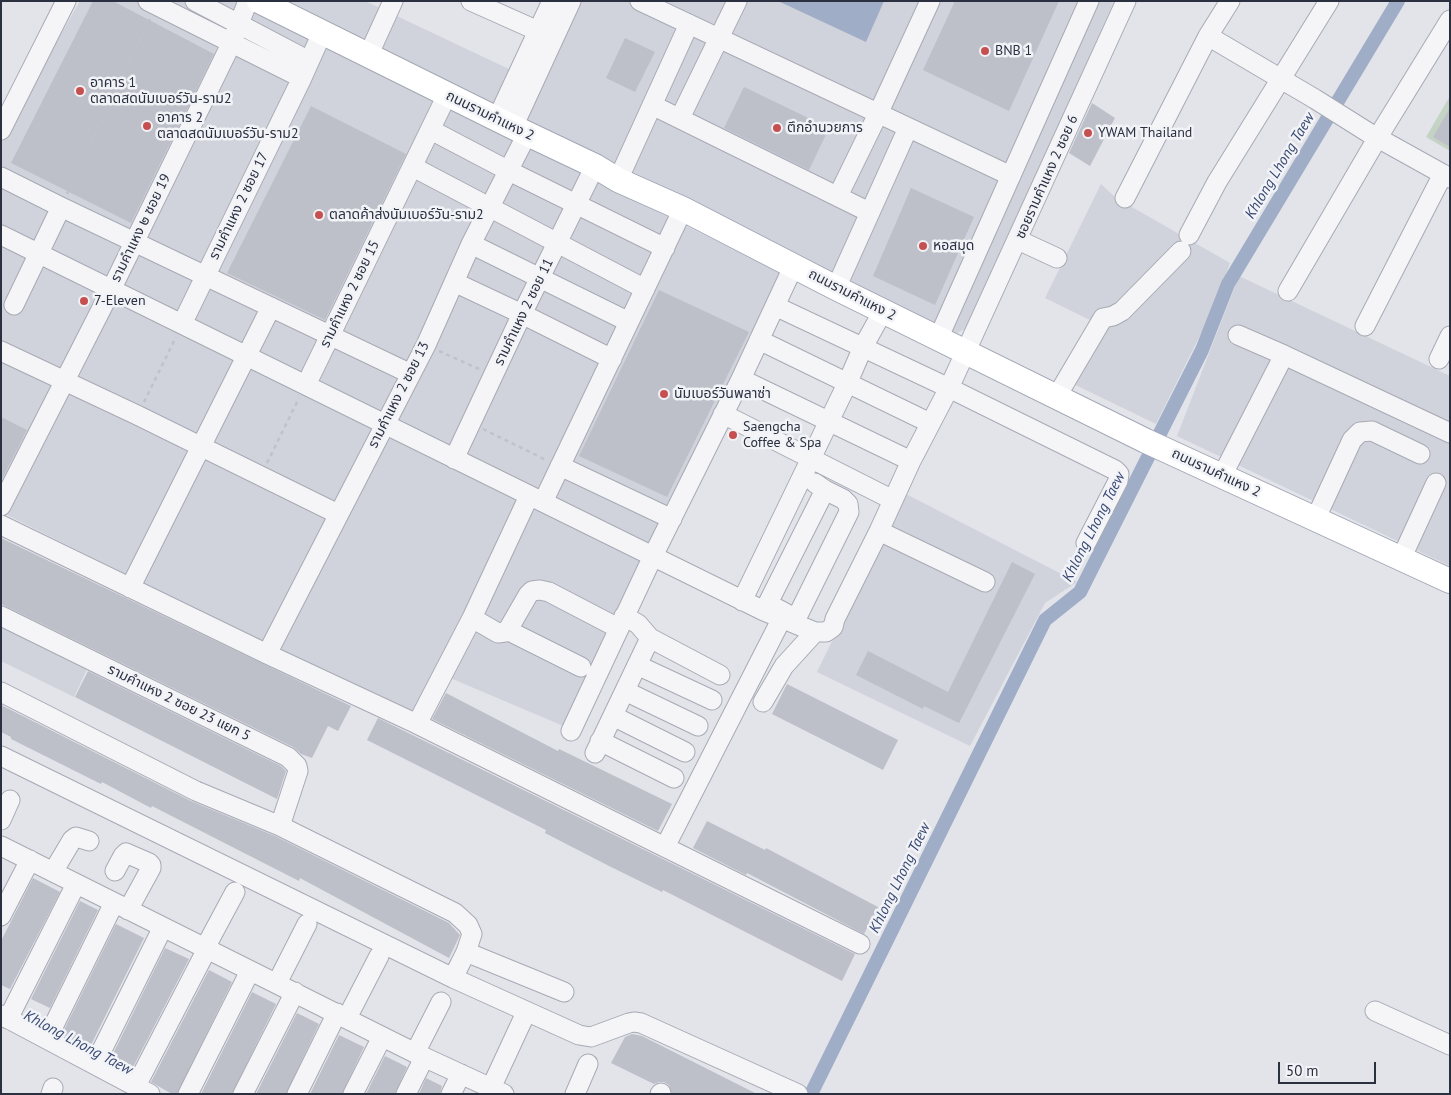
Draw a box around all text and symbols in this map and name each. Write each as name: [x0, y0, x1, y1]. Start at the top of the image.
place label: BNB 1: [995, 43, 1032, 59]
marker: BNB 1: [979, 45, 991, 57]
place label: อาคาร 1 ตลาดสดนัมเบอร์วัน-ราม2: [90, 75, 232, 108]
marker: อาคาร 1 ตลาดสดนัมเบอร์วัน-ราม2: [74, 85, 86, 97]
street label: ถนนรามคำแหง 2: [443, 87, 537, 145]
place label: อาคาร 2 ตลาดสดนัมเบอร์วัน-ราม2: [157, 110, 299, 142]
water label: Khlong Lhong Taew: [1241, 110, 1319, 222]
street label: ซอยรามคำแหง 2 ซอย 6: [1012, 112, 1082, 242]
marker: อาคาร 2 ตลาดสดนัมเบอร์วัน-ราม2: [141, 120, 153, 132]
place label: ตึกอำนวยการ: [787, 120, 863, 136]
marker: ตึกอำนวยการ: [771, 122, 783, 134]
place label: YWAM Thailand: [1098, 125, 1192, 141]
marker: YWAM Thailand: [1082, 127, 1094, 139]
street label: รามคำแหง 2 ซอย 17: [206, 150, 272, 262]
street label: รามคำแหง ๒ ซอย 19: [108, 171, 174, 285]
place label: ตลาดค้าส่งนัมเบอร์วัน-ราม2: [329, 207, 484, 223]
marker: ตลาดค้าส่งนัมเบอร์วัน-ราม2: [313, 209, 325, 221]
street label: รามคำแหง 2 ซอย 15: [317, 238, 383, 350]
place label: หอสมุด: [933, 238, 974, 254]
marker: หอสมุด: [917, 240, 929, 252]
street label: รามคำแหง 2 ซอย 11: [491, 256, 557, 368]
street label: ถนนรามคำแหง 2: [805, 266, 899, 324]
place label: 7-Eleven: [94, 293, 146, 309]
marker: 7-Eleven: [78, 295, 90, 307]
street label: รามคำแหง 2 ซอย 13: [365, 339, 433, 451]
place label: นัมเบอร์วันพลาซ่า: [674, 386, 771, 402]
marker: นัมเบอร์วันพลาซ่า: [658, 388, 670, 400]
place label: Saengcha Coffee & Spa: [743, 419, 822, 452]
marker: Saengcha Coffee & Spa: [727, 429, 739, 441]
street label: ถนนรามคำแหง 2: [1169, 445, 1263, 501]
water label: Khlong Lhong Taew: [1059, 469, 1129, 585]
street label: รามคำแหง 2 ซอย 23 แยก 5: [105, 661, 253, 745]
water label: Khlong Lhong Taew: [865, 820, 935, 936]
water label: Khlong Lhong Taew: [21, 1007, 135, 1079]
scale bar: [1281, 1052, 1378, 1084]
text: 50 m: [1286, 1061, 1319, 1080]

